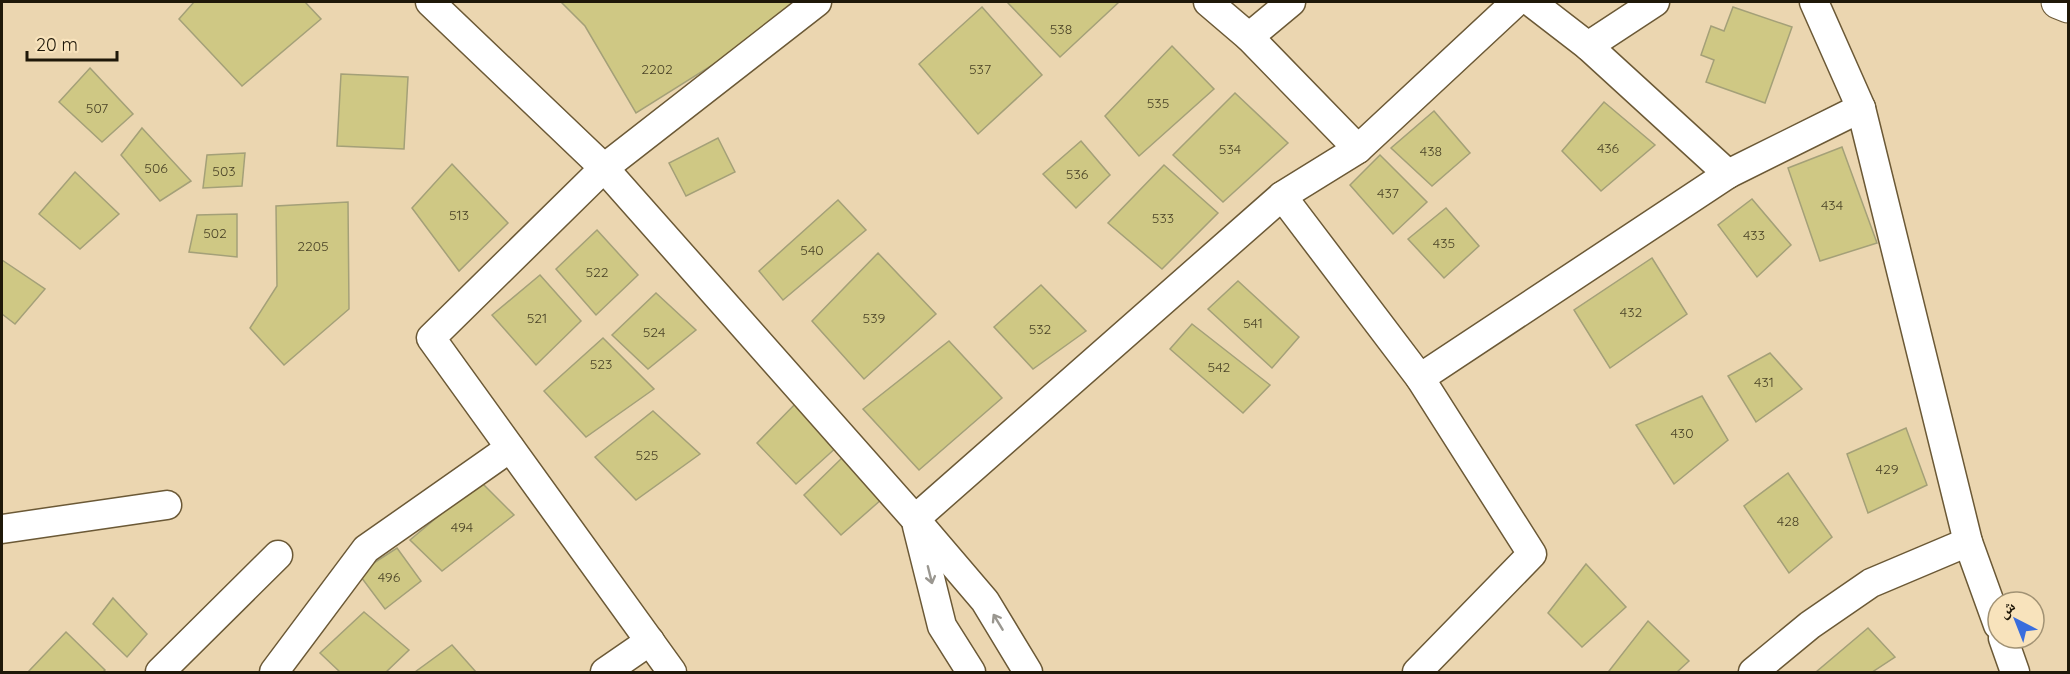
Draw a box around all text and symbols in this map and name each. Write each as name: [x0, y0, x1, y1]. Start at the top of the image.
house number: 538: [1050, 20, 1072, 38]
scale bar: [27, 24, 117, 62]
text: 20 m: [36, 33, 78, 56]
house number: 2202: [641, 60, 673, 78]
house number: 537: [969, 60, 991, 78]
house number: 535: [1147, 94, 1169, 112]
house number: 507: [86, 99, 108, 117]
house number: 436: [1597, 139, 1620, 157]
house number: 534: [1219, 140, 1241, 158]
house number: 438: [1420, 142, 1442, 160]
house number: 506: [144, 159, 168, 177]
house number: 503: [212, 162, 236, 180]
house number: 536: [1066, 165, 1089, 183]
house number: 437: [1377, 184, 1399, 202]
house number: 434: [1821, 196, 1843, 214]
house number: 513: [449, 206, 469, 224]
house number: 533: [1152, 209, 1174, 227]
house number: 502: [203, 224, 227, 242]
house number: 433: [1743, 226, 1765, 244]
house number: 435: [1433, 234, 1455, 252]
house number: 2205: [297, 237, 329, 255]
house number: 540: [800, 241, 824, 259]
house number: 522: [585, 263, 609, 281]
house number: 432: [1620, 303, 1642, 321]
house number: 521: [527, 309, 547, 327]
house number: 539: [863, 309, 886, 327]
house number: 541: [1243, 314, 1263, 332]
house number: 532: [1029, 320, 1052, 338]
house number: 524: [643, 323, 665, 341]
house number: 523: [590, 355, 612, 373]
house number: 542: [1208, 358, 1231, 376]
house number: 431: [1754, 373, 1774, 391]
house number: 430: [1670, 424, 1694, 442]
house number: 525: [635, 446, 659, 464]
house number: 429: [1876, 460, 1899, 478]
house number: 428: [1777, 512, 1799, 530]
house number: 494: [451, 518, 473, 536]
one-way arrow: [924, 565, 936, 584]
house number: 496: [378, 568, 401, 586]
north arrow: [1986, 590, 2046, 650]
text: ش: [1993, 596, 2019, 622]
one-way arrow: [992, 614, 1004, 631]

